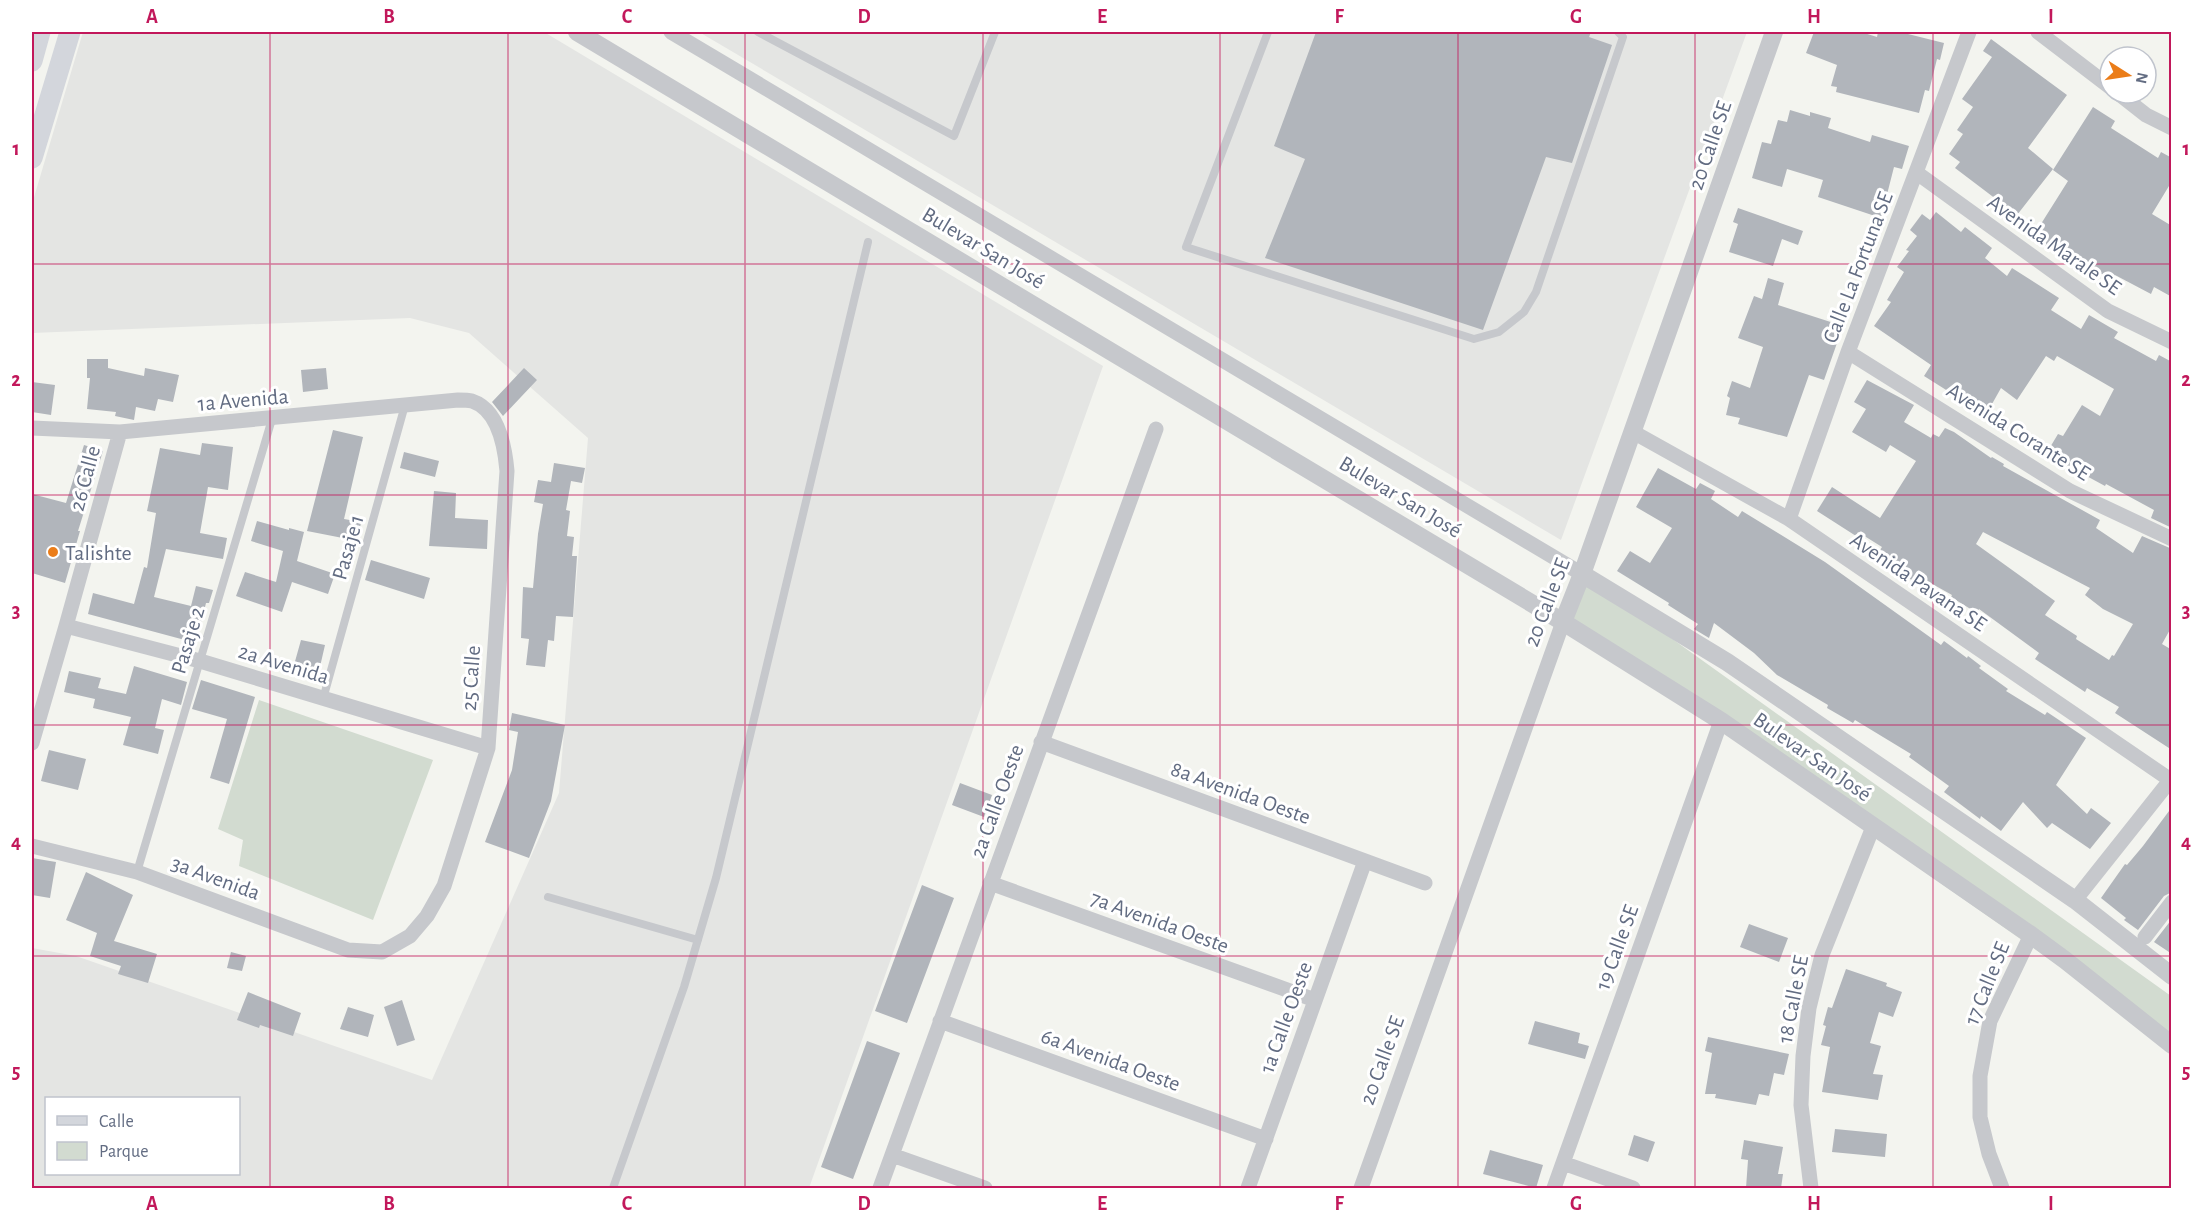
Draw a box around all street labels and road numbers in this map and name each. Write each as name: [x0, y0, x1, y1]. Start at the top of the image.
street label: 20 Calle SE: [1684, 98, 1736, 193]
street label: Calle La Fortuna SE: [1819, 188, 1897, 346]
street label: Avenida Marale SE: [1984, 191, 2126, 299]
street label: Bulevar San José: [918, 203, 1049, 293]
street label: Avenida Corante SE: [1943, 379, 2094, 485]
street label: 1a Avenida: [197, 385, 289, 415]
street label: 26 Calle: [66, 443, 104, 513]
street label: Bulevar San José: [1335, 452, 1466, 542]
street label: Pasaje 1: [328, 512, 368, 582]
street label: Avenida Pavana SE: [1846, 528, 1991, 636]
street label: 20 Calle SE: [1520, 555, 1574, 649]
street label: Pasaje 2: [167, 604, 209, 676]
street label: 2a Avenida: [236, 640, 332, 688]
street label: 25 Calle: [458, 645, 484, 711]
street label: Bulevar San José: [1749, 708, 1876, 806]
street label: 2a Calle Oeste: [966, 742, 1028, 861]
street label: 8a Avenida Oeste: [1168, 758, 1313, 828]
street label: 3a Avenida: [168, 852, 263, 904]
street label: 7a Avenida Oeste: [1088, 887, 1232, 957]
street label: 19 Calle SE: [1591, 902, 1643, 993]
street label: 17 Calle SE: [1960, 938, 2014, 1028]
street label: 18 Calle SE: [1774, 953, 1812, 1045]
street label: 1a Calle Oeste: [1256, 959, 1316, 1076]
street label: 20 Calle SE: [1356, 1013, 1408, 1108]
street label: 6a Avenida Oeste: [1038, 1025, 1183, 1095]

